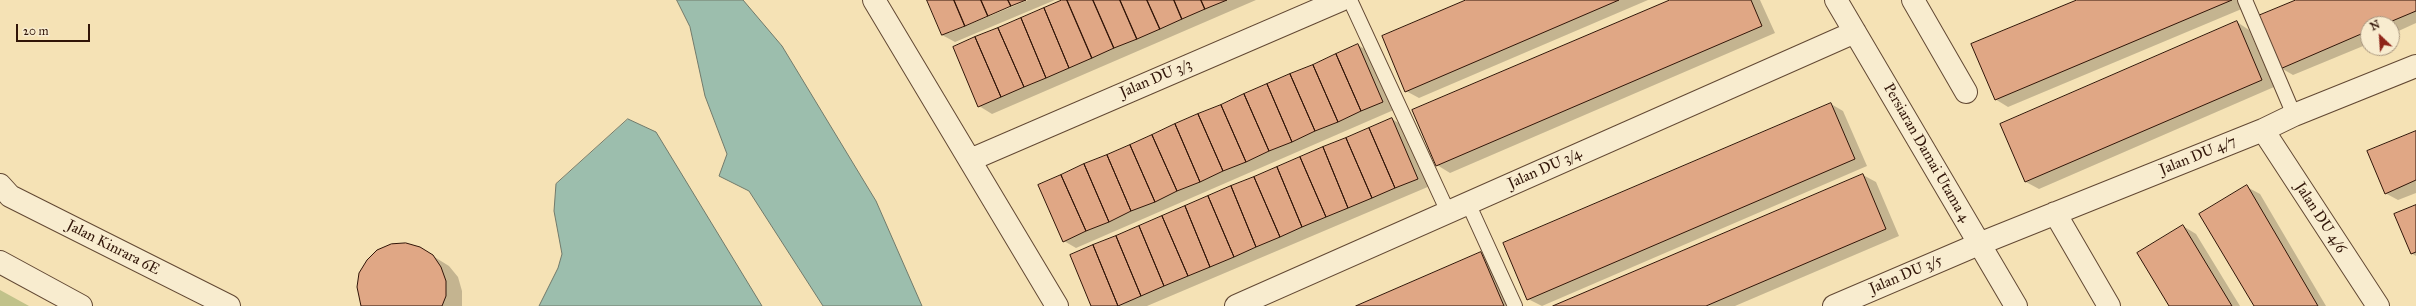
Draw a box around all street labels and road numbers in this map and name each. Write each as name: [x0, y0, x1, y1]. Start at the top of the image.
street label: Jalan DU 3/3: [1117, 56, 1195, 102]
street label: Persiaran Damai Utama 4: [1879, 80, 1973, 226]
street label: Jalan DU 4/7: [2157, 132, 2239, 180]
street label: Jalan DU 3/4: [1505, 145, 1585, 193]
street label: Jalan DU 4/6: [2290, 179, 2350, 257]
street label: Jalan Kinrara 6E: [63, 217, 163, 279]
street label: Jalan DU 3/5: [1867, 252, 1945, 298]

